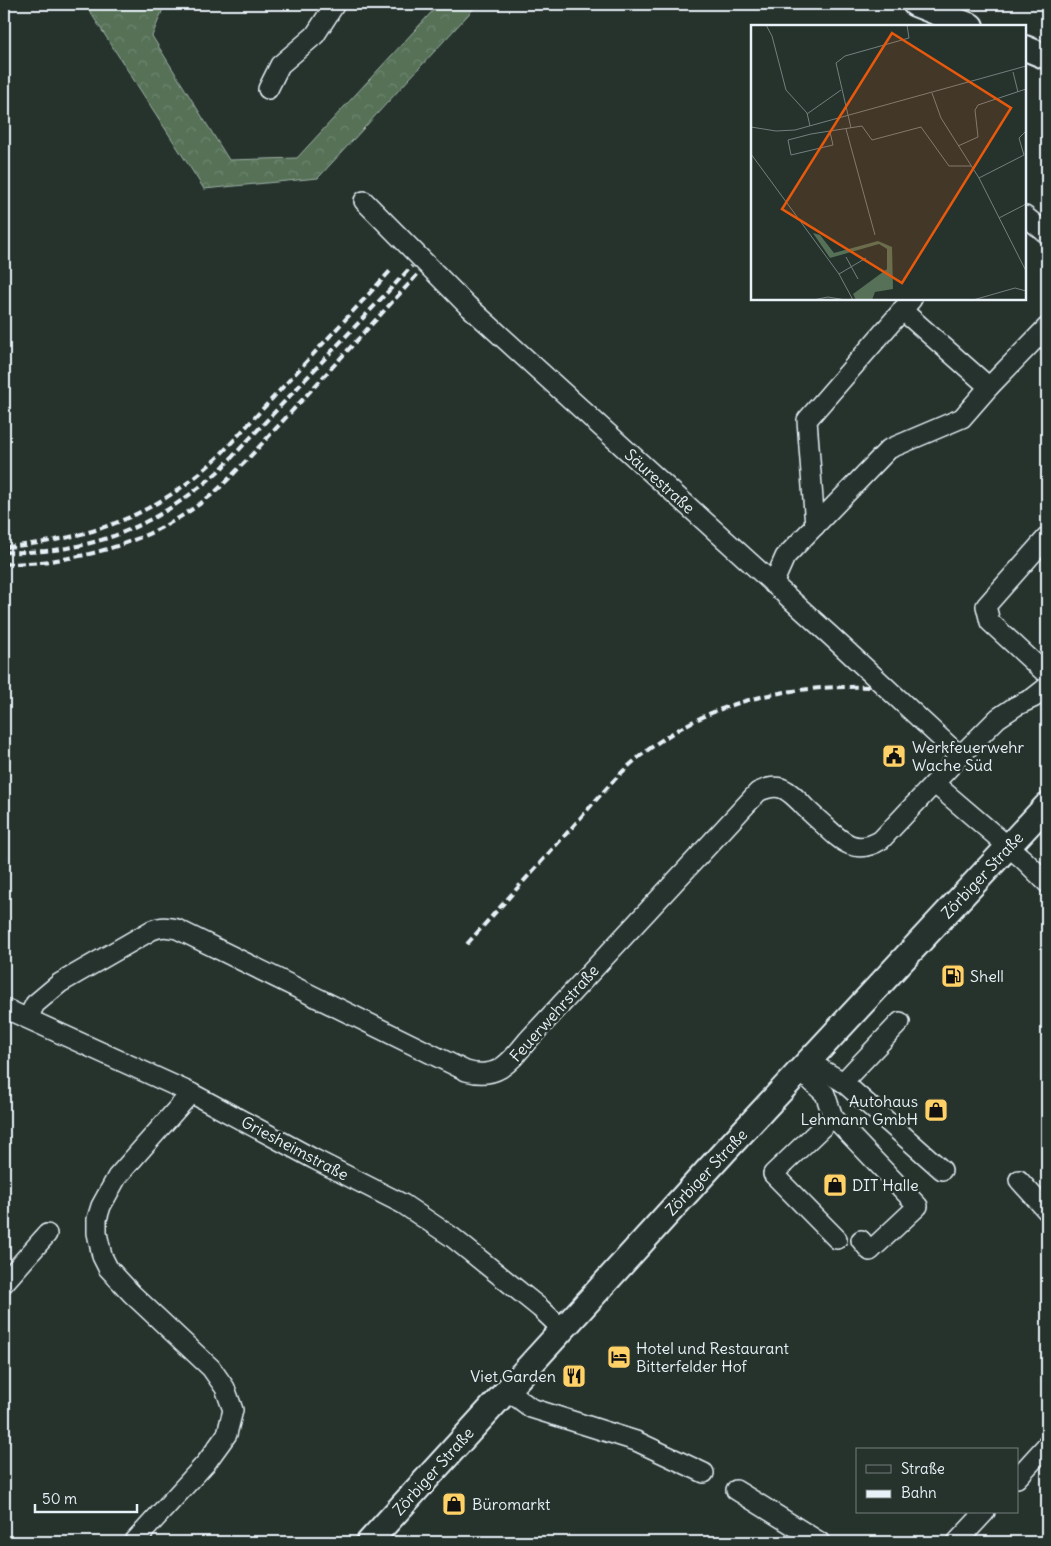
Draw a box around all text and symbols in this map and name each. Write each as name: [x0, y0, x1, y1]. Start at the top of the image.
inset map: [751, 25, 1026, 300]
street label: Säurestraße: [621, 444, 699, 518]
place label: Werkfeuerwehr Wache Süd: [912, 737, 1025, 775]
public building icon: Werkfeuerwehr Wache Süd: [881, 743, 907, 769]
street label: Zörbiger Straße: [937, 827, 1027, 923]
street label: Feuerwehrstraße: [505, 960, 603, 1066]
fuel station icon: Shell: [940, 963, 966, 989]
place label: Shell: [970, 966, 1004, 986]
place label: Autohaus Lehmann GmbH: [801, 1091, 918, 1129]
shop icon: Autohaus Lehmann GmbH: [923, 1097, 949, 1123]
street label: Griesheimstraße: [238, 1111, 352, 1185]
street label: Zörbiger Straße: [661, 1124, 751, 1220]
shop icon: DIT Halle: [822, 1172, 848, 1198]
place label: DIT Halle: [852, 1175, 919, 1195]
place label: Hotel und Restaurant Bitterfelder Hof: [636, 1338, 790, 1376]
hotel icon: Hotel und Restaurant Bitterfelder Hof: [606, 1344, 632, 1370]
restaurant icon: Viet Garden: [561, 1363, 587, 1389]
place label: Viet Garden: [470, 1366, 556, 1386]
street label: Zörbiger Straße: [388, 1423, 478, 1519]
legend: [856, 1448, 1018, 1514]
text: Straße: [901, 1459, 945, 1478]
scale bar: [35, 1481, 138, 1513]
text: Bahn: [901, 1483, 937, 1502]
text: 50 m: [42, 1489, 77, 1508]
shop icon: Büromarkt: [441, 1491, 467, 1517]
place label: Büromarkt: [472, 1494, 551, 1514]

